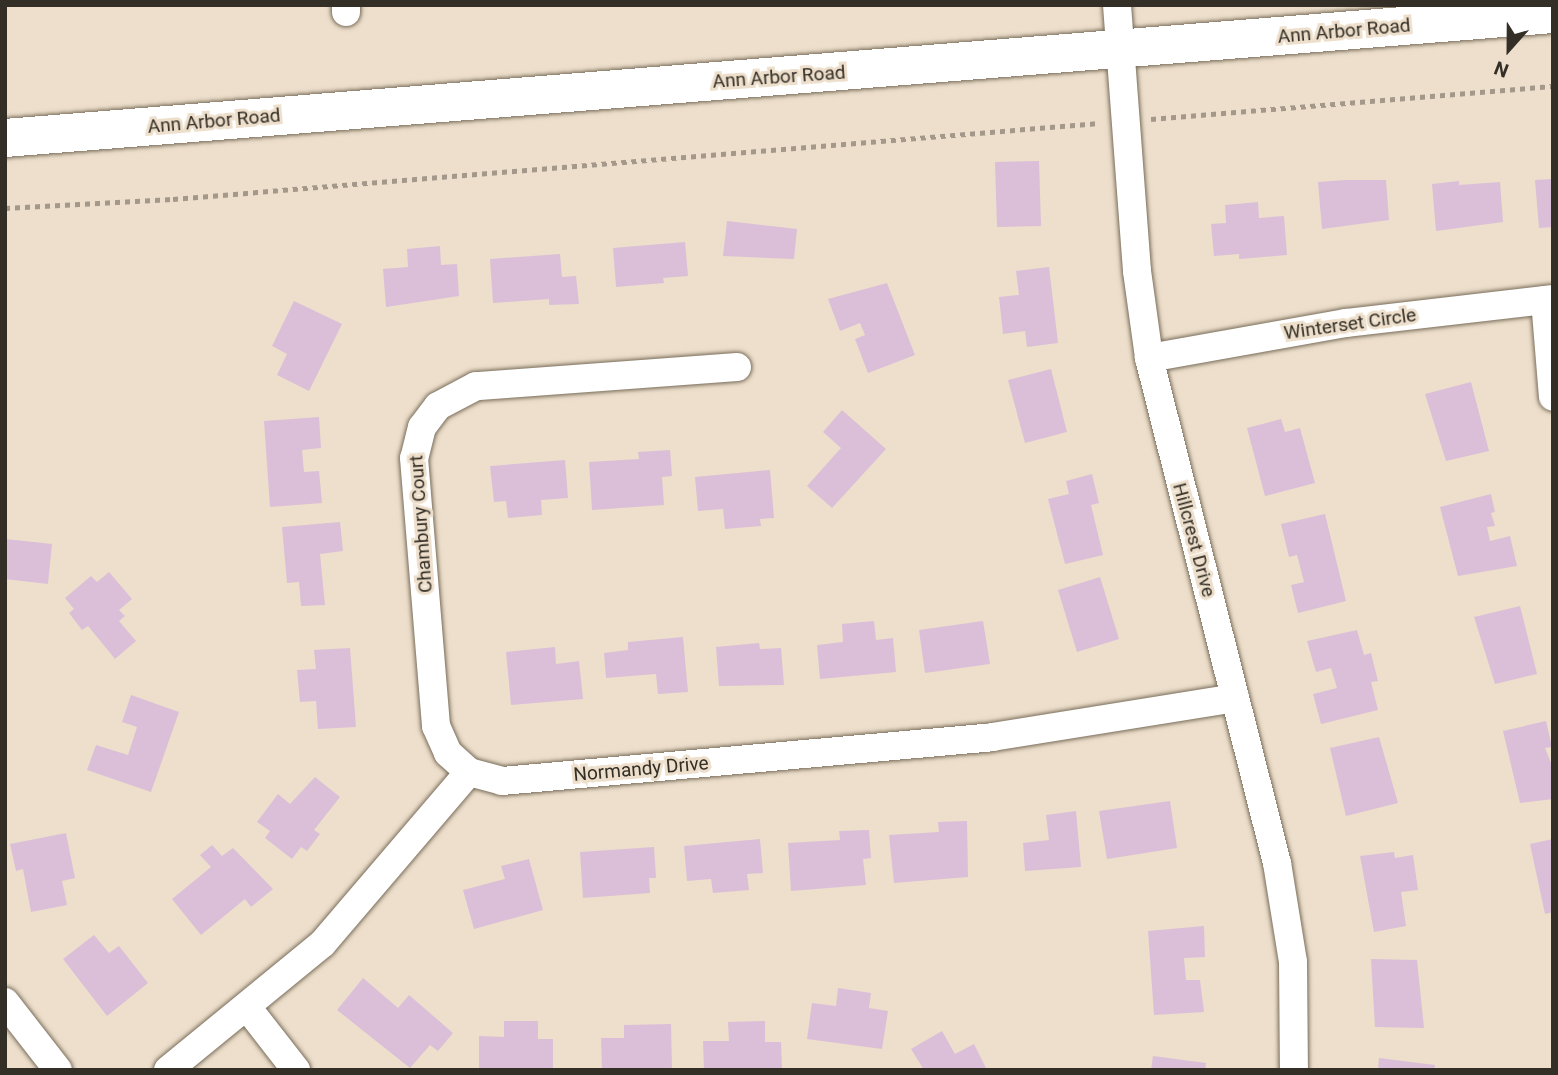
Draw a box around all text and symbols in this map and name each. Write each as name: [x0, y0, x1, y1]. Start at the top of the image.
street label: Ann Arbor Road: [1277, 14, 1411, 48]
north arrow: [1474, 14, 1544, 84]
text: N: [1491, 56, 1512, 82]
street label: Ann Arbor Road: [712, 61, 846, 93]
street label: Ann Arbor Road: [147, 104, 281, 138]
street label: Winterset Circle: [1282, 303, 1418, 345]
street label: Chambury Court: [405, 454, 437, 594]
street label: Hillcrest Drive: [1168, 480, 1220, 600]
street label: Normandy Drive: [573, 752, 709, 786]

